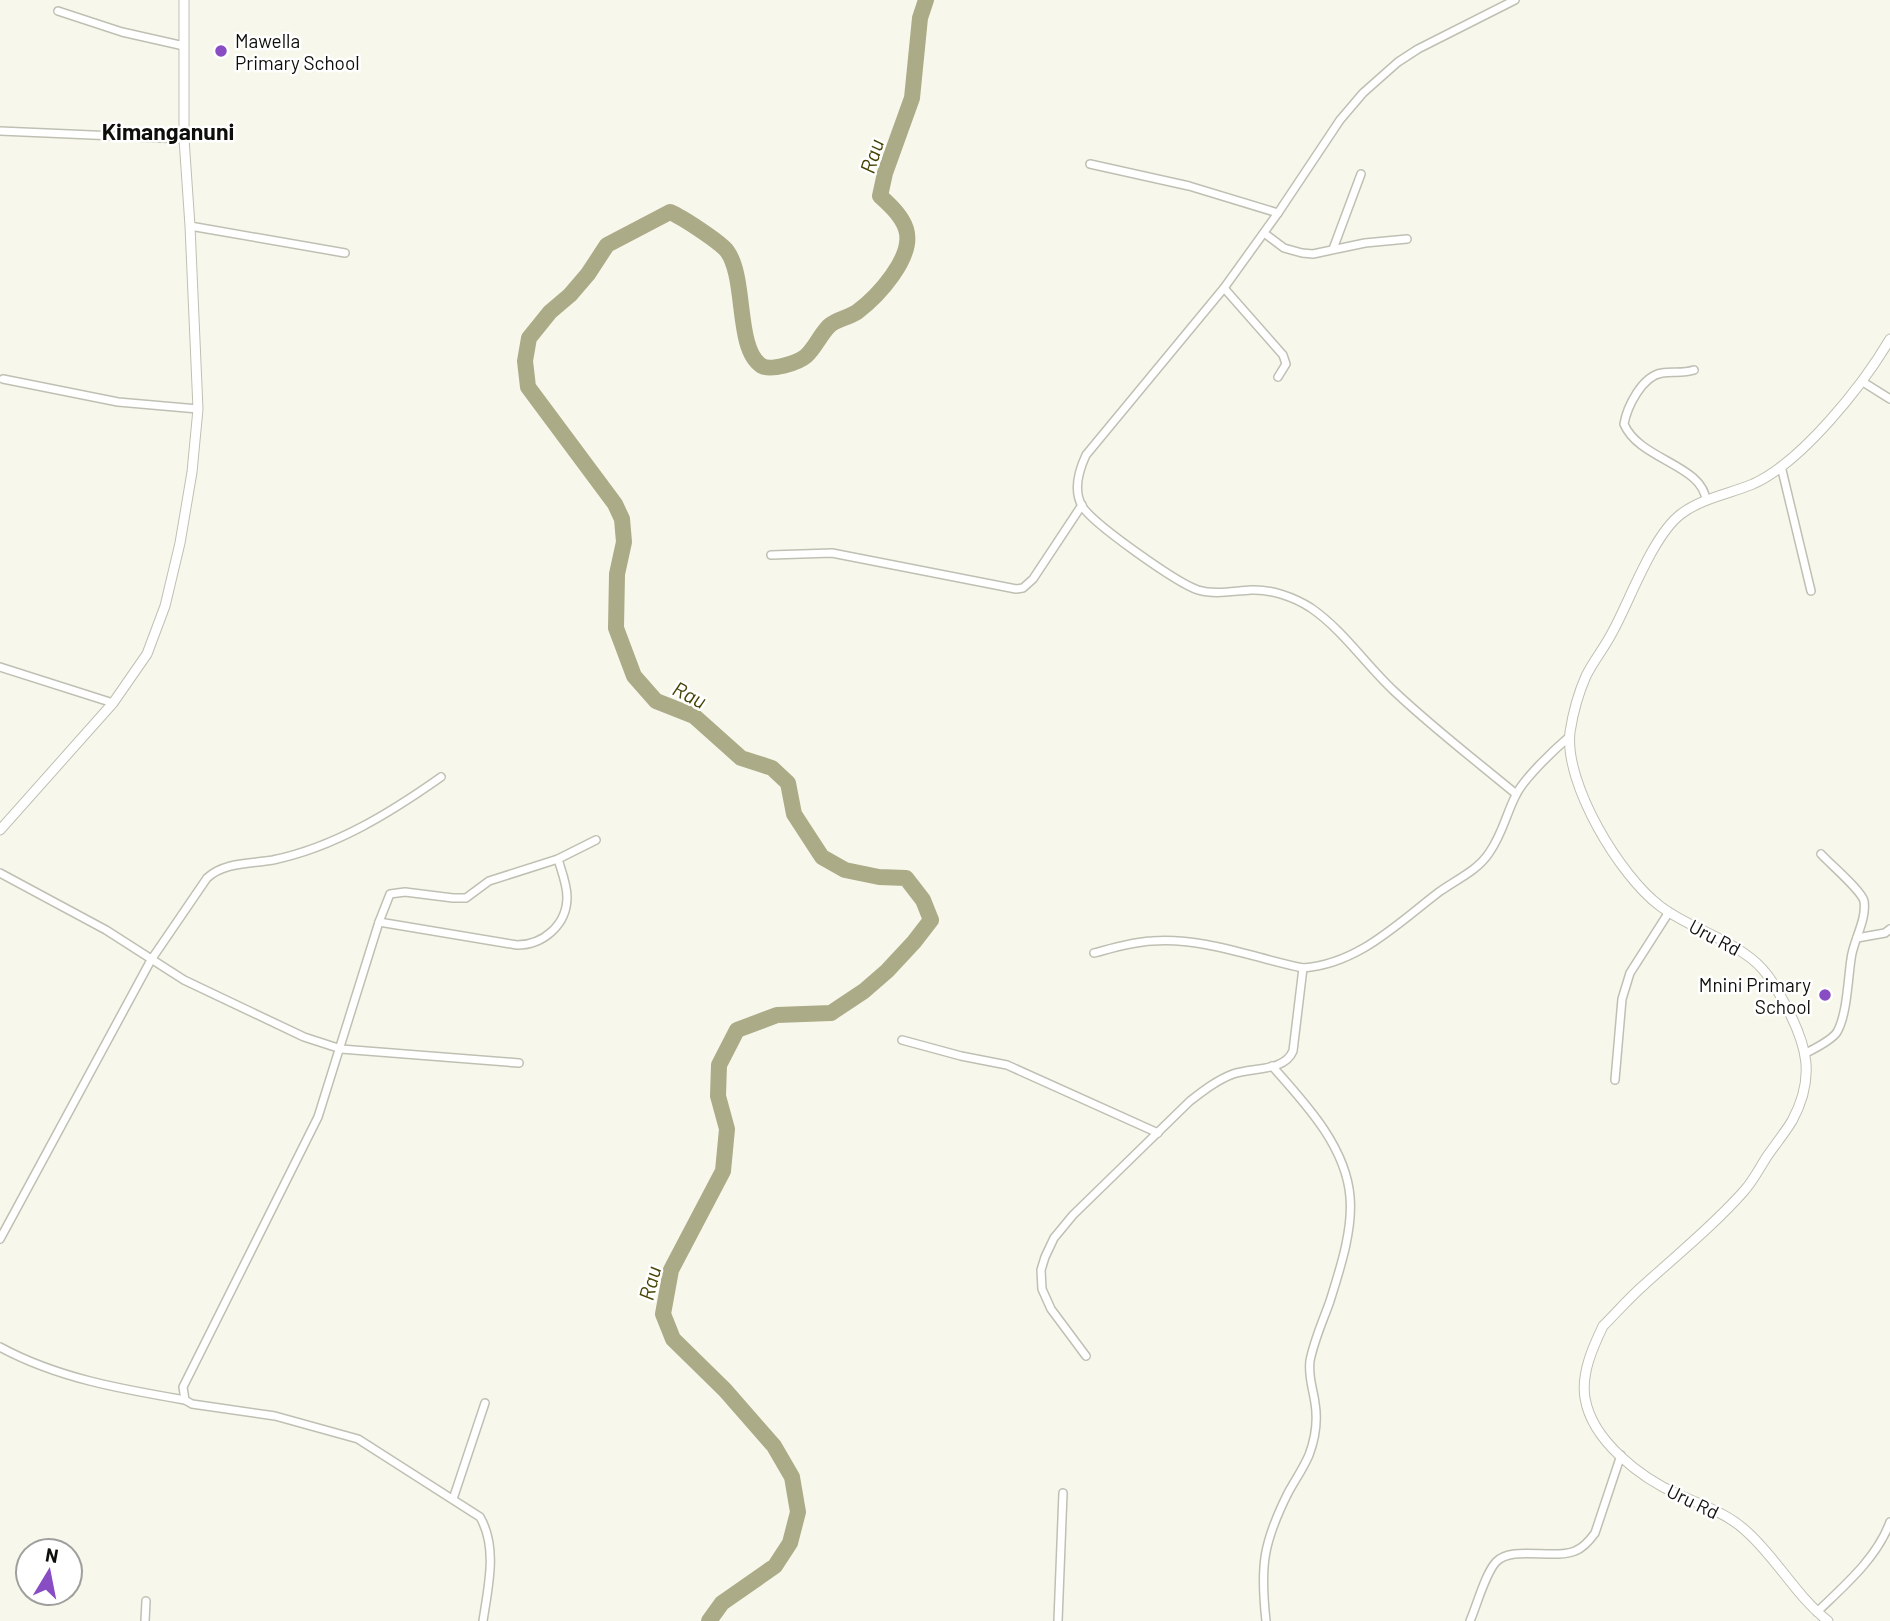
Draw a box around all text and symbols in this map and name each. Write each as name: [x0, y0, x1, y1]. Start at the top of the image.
place label: Mawella Primary School: [235, 29, 360, 74]
marker: Mawella Primary School: [213, 43, 229, 59]
district label: Kimanganuni: [102, 117, 234, 145]
water label: Rau: [854, 136, 888, 176]
water label: Rau: [669, 675, 711, 713]
street label: Uru Rd: [1685, 914, 1745, 960]
place label: Mnini Primary School: [1699, 973, 1811, 1018]
marker: Mnini Primary School: [1817, 987, 1833, 1003]
water label: Rau: [633, 1263, 665, 1303]
street label: Uru Rd: [1663, 1479, 1723, 1523]
north arrow: [14, 1537, 84, 1607]
text: N: [44, 1542, 60, 1567]

